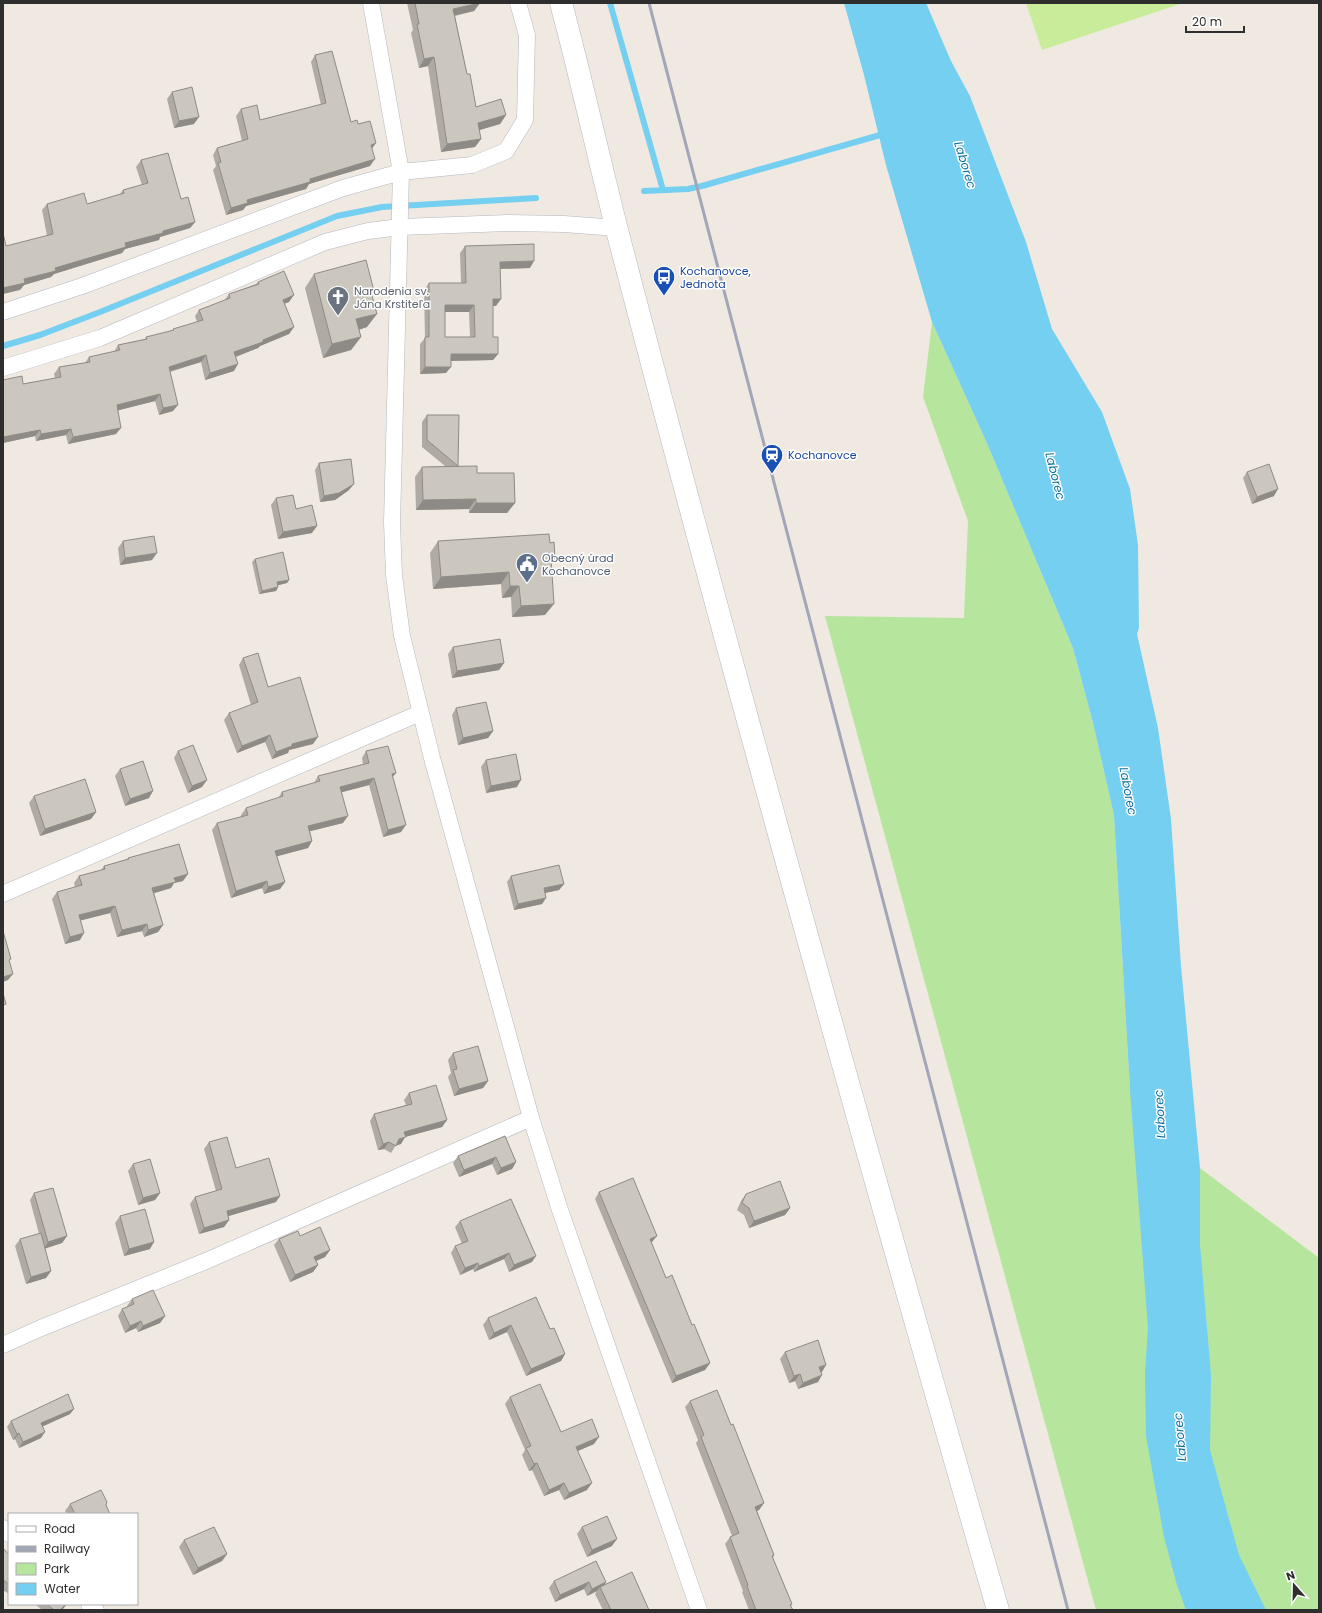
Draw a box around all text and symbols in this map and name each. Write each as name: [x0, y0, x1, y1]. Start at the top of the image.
scale bar: [1186, 8, 1244, 34]
text: 20 m: [1192, 13, 1222, 30]
water label: Laborec: [950, 139, 981, 190]
place label: Kochanovce, Jednota: [680, 263, 751, 292]
bus stop icon: Kochanovce, Jednota: [651, 264, 677, 297]
place label: Narodenia sv. Jána Krstiteľa: [354, 283, 430, 312]
church icon: Narodenia sv. Jána Krstiteľa: [325, 284, 351, 317]
station icon: Kochanovce: [759, 442, 785, 475]
place label: Kochanovce: [788, 447, 857, 463]
water label: Laborec: [1041, 450, 1070, 501]
place label: Obecný úrad Kochanovce: [542, 550, 614, 579]
public building icon: Obecný úrad Kochanovce: [514, 551, 540, 584]
water label: Laborec: [1116, 766, 1141, 816]
water label: Laborec: [1150, 1089, 1169, 1139]
water label: Laborec: [1169, 1412, 1190, 1462]
legend: [8, 1513, 138, 1605]
text: Road: [44, 1520, 75, 1537]
text: Railway: [44, 1540, 90, 1557]
text: Park: [44, 1560, 71, 1577]
north arrow: [1274, 1565, 1314, 1605]
text: N: [1284, 1567, 1297, 1585]
text: Water: [44, 1580, 81, 1597]

